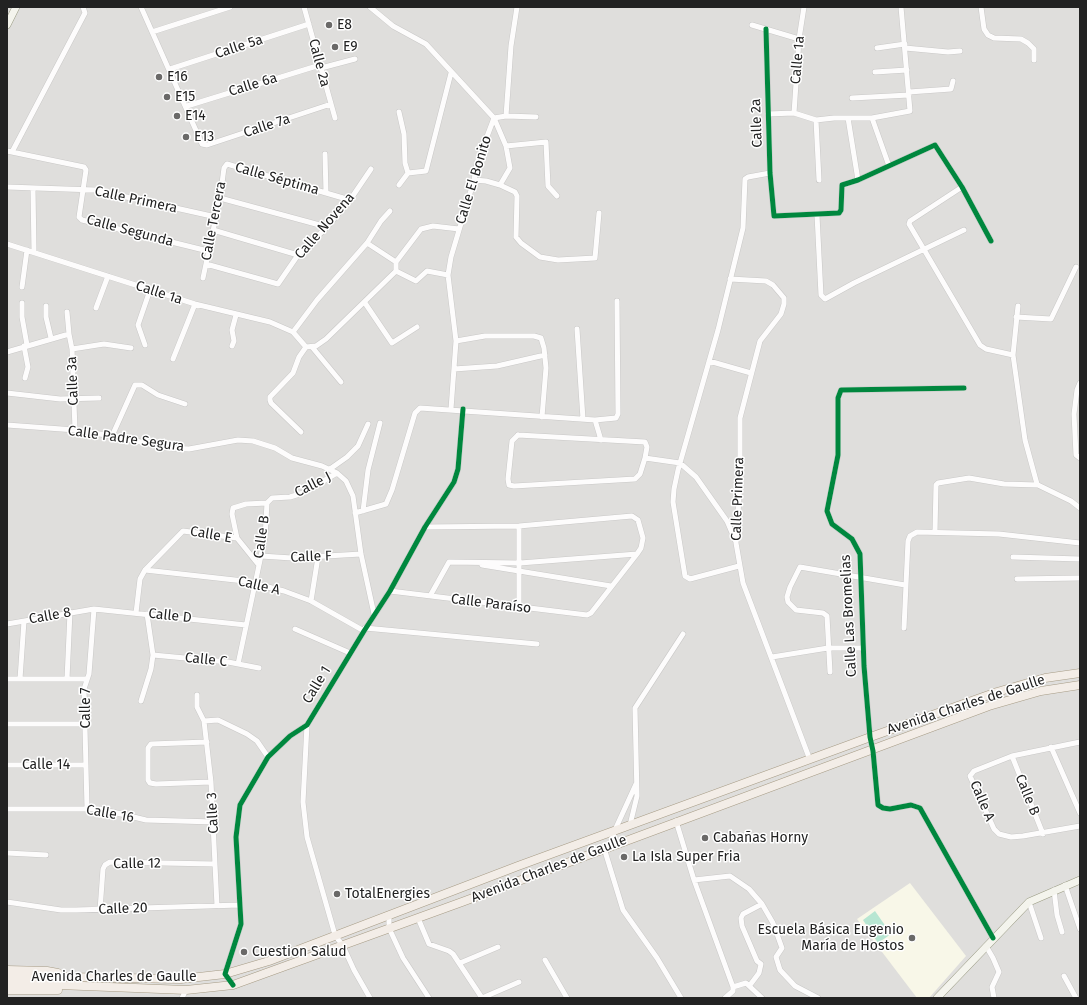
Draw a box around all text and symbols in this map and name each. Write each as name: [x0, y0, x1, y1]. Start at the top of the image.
place label: E8: [337, 17, 352, 33]
marker: E8: [324, 20, 334, 30]
street label: Calle 5a: [213, 31, 265, 63]
street label: Calle 1a: [788, 35, 808, 85]
street label: Calle 2a: [305, 37, 333, 89]
place label: E9: [343, 39, 358, 55]
marker: E9: [330, 42, 340, 52]
place label: E16: [167, 69, 188, 85]
street label: Calle 6a: [227, 70, 279, 100]
marker: E16: [154, 72, 164, 82]
place label: E15: [175, 89, 195, 105]
marker: E15: [162, 92, 172, 102]
street label: Calle 2a: [748, 98, 766, 148]
place label: E14: [185, 108, 206, 124]
marker: E14: [172, 111, 182, 121]
street label: Calle 7a: [242, 111, 292, 141]
place label: E13: [194, 129, 214, 145]
marker: E13: [181, 132, 191, 142]
street label: Calle El Bonito: [453, 134, 495, 226]
street label: Calle Séptima: [233, 159, 321, 199]
street label: Calle Tercera: [198, 180, 230, 262]
street label: Calle Primera: [93, 183, 179, 217]
street label: Calle Novena: [292, 189, 358, 263]
street label: Calle Segunda: [85, 211, 175, 251]
street label: Calle 1a: [133, 278, 185, 308]
street label: Calle 3a: [64, 356, 82, 406]
street label: Calle Padre Segura: [67, 423, 185, 455]
street label: Calle Primera: [728, 457, 748, 541]
street label: Calle J: [292, 469, 334, 501]
street label: Calle B: [251, 514, 273, 560]
street label: Calle E: [189, 523, 233, 547]
street label: Calle F: [290, 548, 332, 566]
street label: Calle Las Bromelias: [837, 554, 861, 678]
street label: Calle A: [236, 573, 282, 599]
street label: Calle Paraíso: [450, 591, 532, 617]
street label: Calle 8: [28, 604, 72, 628]
street label: Calle D: [147, 605, 193, 627]
street label: Calle C: [184, 649, 228, 671]
street label: Calle 1: [299, 663, 335, 707]
street label: Avenida Charles de Gaulle: [885, 671, 1047, 739]
street label: Calle 7: [78, 688, 94, 728]
street label: Calle 14: [22, 757, 70, 773]
street label: Calle B: [1011, 772, 1043, 818]
street label: Calle A: [966, 778, 998, 824]
street label: Calle 3: [204, 792, 222, 834]
street label: Calle 16: [85, 802, 135, 826]
place label: Cabañas Horny: [713, 830, 808, 846]
street label: Avenida Charles de Gaulle: [469, 832, 629, 906]
marker: Cabañas Horny: [700, 833, 710, 843]
place label: La Isla Super Fria: [632, 849, 740, 865]
marker: La Isla Super Fria: [619, 852, 629, 862]
street label: Calle 12: [113, 855, 161, 873]
place label: TotalEnergies: [345, 886, 430, 902]
marker: TotalEnergies: [332, 889, 342, 899]
street label: Calle 20: [98, 900, 148, 918]
place label: Escuela Básica Eugenio María de Hostos: [758, 922, 904, 954]
marker: Escuela Básica Eugenio María de Hostos: [907, 933, 917, 943]
place label: Cuestion Salud: [252, 944, 347, 960]
marker: Cuestion Salud: [239, 947, 249, 957]
street label: Avenida Charles de Gaulle: [31, 969, 197, 985]

